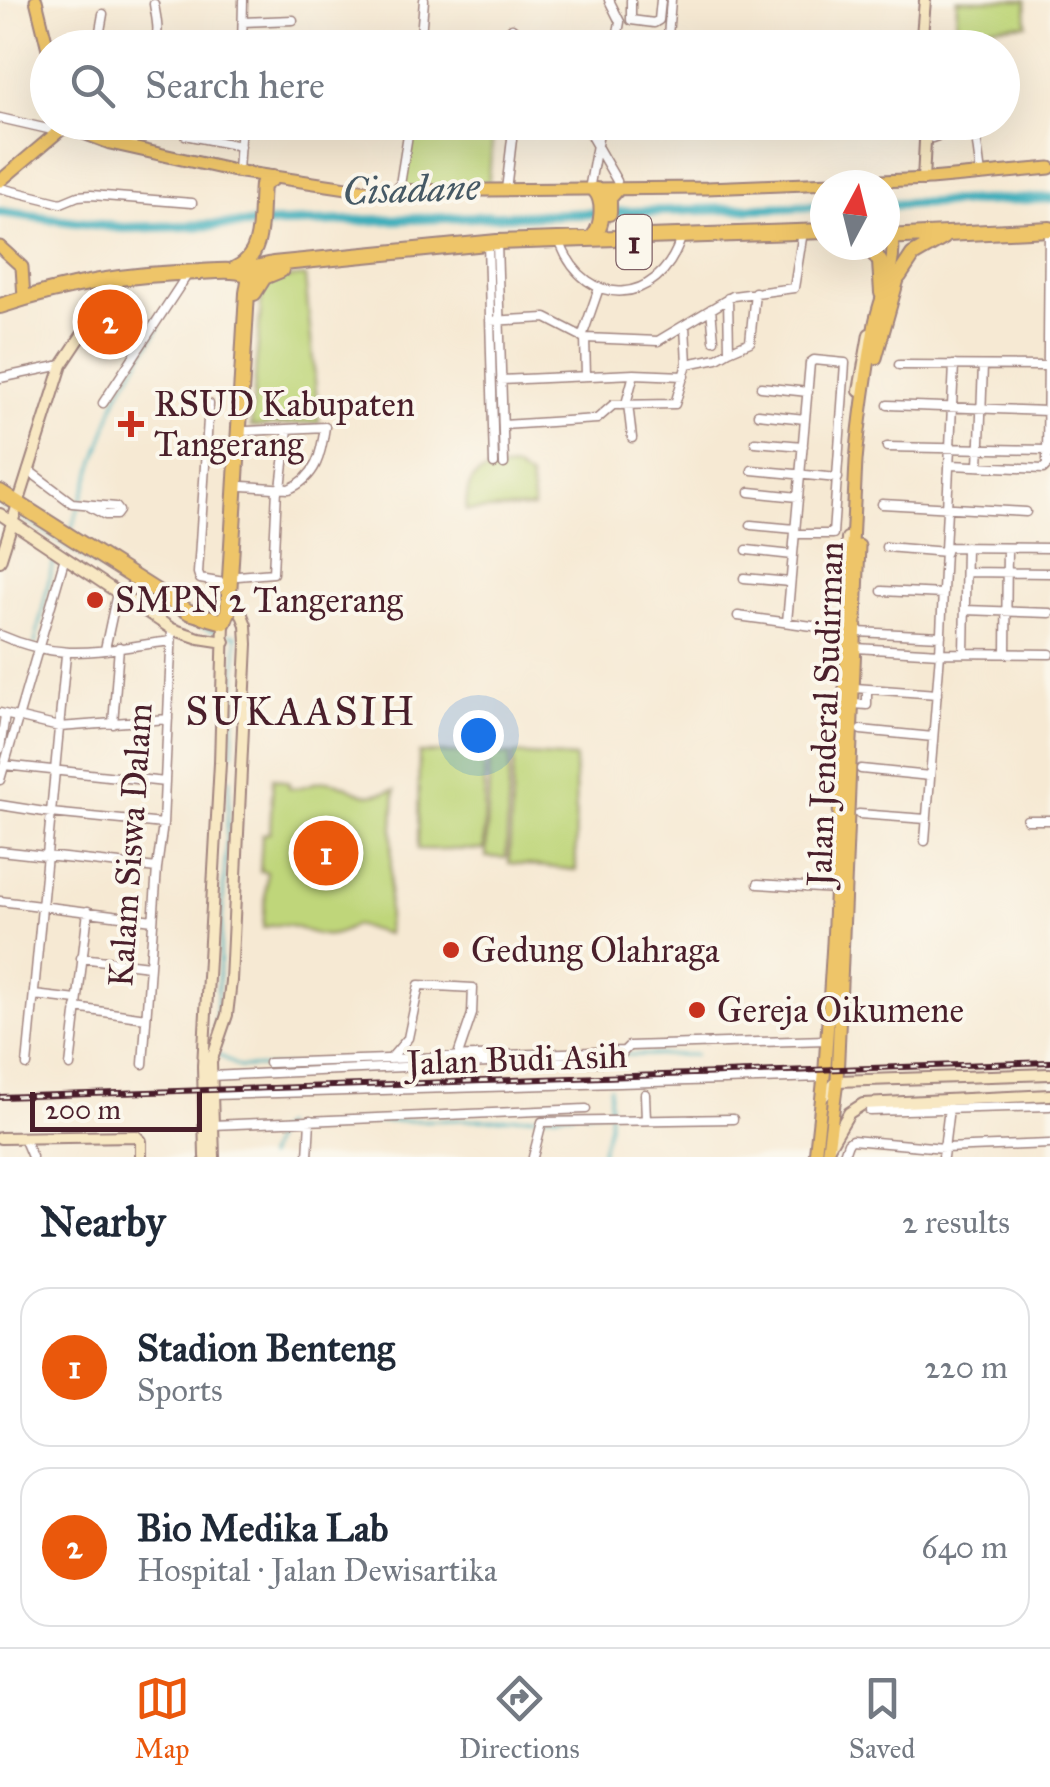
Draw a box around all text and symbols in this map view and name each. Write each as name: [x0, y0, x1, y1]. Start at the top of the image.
search box: [30, 30, 1020, 140]
icon: search: [65, 58, 120, 113]
text: Search here: [145, 62, 325, 108]
water label: Cisadane: [342, 164, 481, 214]
north arrow: [810, 170, 900, 260]
road number: 1: [616, 215, 652, 269]
pin: 2: [78, 284, 142, 360]
place label: RSUD Kabupaten Tangerang: [154, 383, 415, 466]
marker: RSUD Kabupaten Tangerang: [118, 411, 144, 437]
street label: Jalan Jenderal Sudirman: [798, 541, 853, 891]
place label: SMPN 2 Tangerang: [115, 579, 404, 622]
marker: SMPN 2 Tangerang: [84, 589, 106, 611]
district label: SUKAASIH: [185, 687, 417, 736]
street label: Kalam Siswa Dalam: [99, 702, 162, 988]
your location: [453, 710, 504, 761]
pin: 1: [294, 816, 358, 890]
place label: Gedung Olahraga: [471, 929, 720, 972]
marker: Gedung Olahraga: [440, 939, 462, 961]
place label: Gereja Oikumene: [717, 989, 964, 1032]
marker: Gereja Oikumene: [686, 999, 708, 1021]
street label: Jalan Budi Asih: [402, 1034, 628, 1085]
scale bar: [30, 1087, 202, 1132]
text: 200 m: [45, 1092, 121, 1127]
text: Nearby: [40, 1196, 165, 1248]
text: 2 results: [902, 1203, 1010, 1242]
text: Stadion Benteng: [137, 1325, 395, 1371]
text: 1: [68, 1348, 81, 1387]
text: 220 m: [924, 1348, 1008, 1387]
text: Sports: [137, 1371, 223, 1410]
text: Bio Medika Lab: [137, 1505, 388, 1551]
text: 2: [67, 1528, 82, 1567]
text: 640 m: [921, 1528, 1008, 1567]
text: Hospital · Jalan Dewisartika: [137, 1551, 497, 1590]
tab: Map: [135, 1671, 190, 1766]
tab: Directions: [459, 1671, 580, 1766]
tab: Saved: [849, 1671, 915, 1766]

